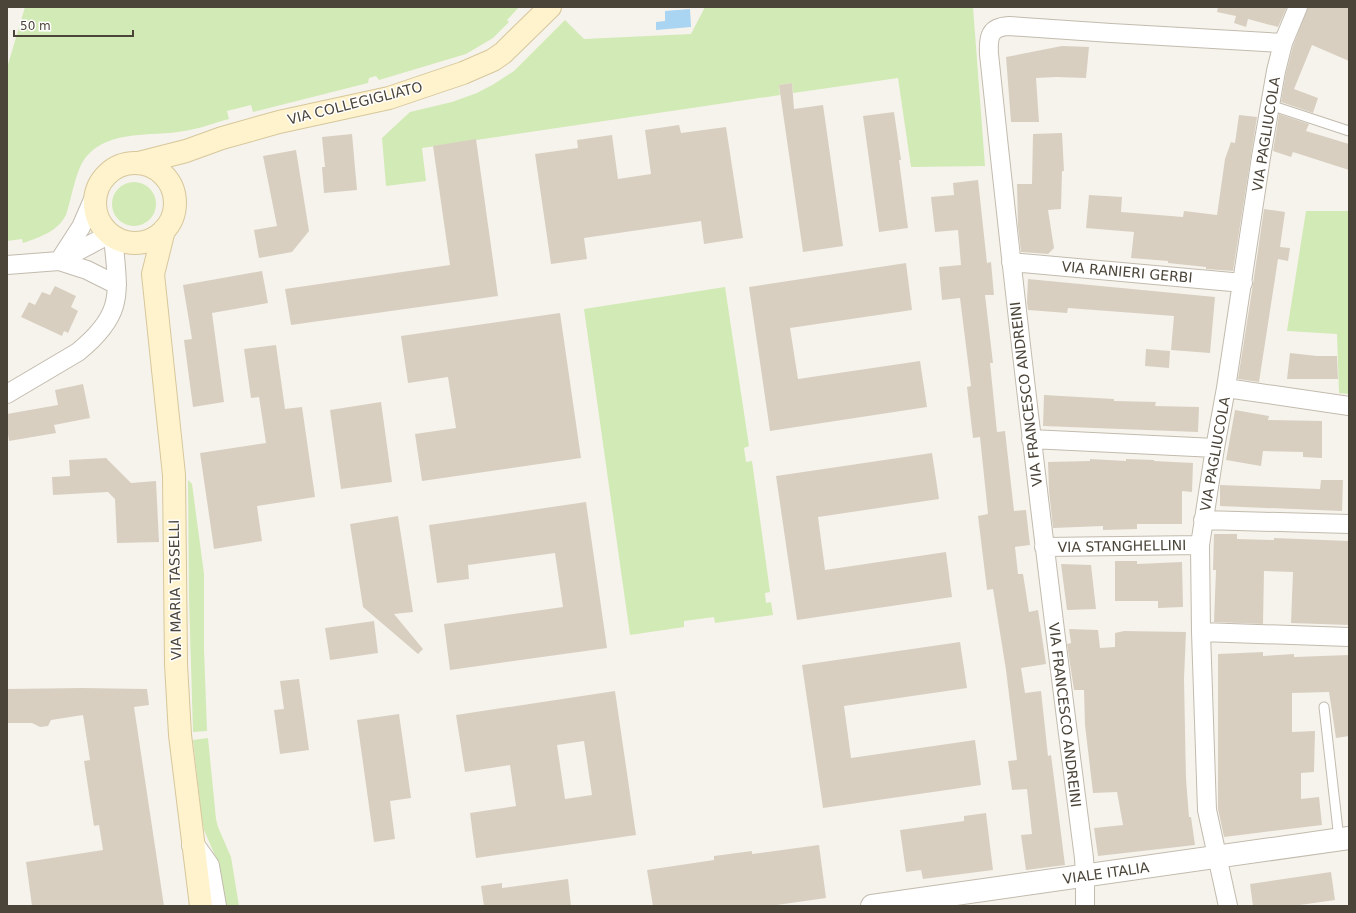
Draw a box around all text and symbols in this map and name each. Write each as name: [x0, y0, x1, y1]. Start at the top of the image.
scale bar: [14, 12, 133, 38]
text: 50 m: [20, 19, 51, 33]
street label: VIA PAGLIUCOLA: [1249, 75, 1283, 193]
street label: VIA COLLEGIGLIATO: [286, 78, 424, 128]
street label: VIA RANIERI GERBI: [1061, 258, 1193, 286]
street label: VIA FRANCESCO ANDREINI: [1007, 301, 1045, 487]
street label: VIA PAGLIUCOLA: [1197, 395, 1233, 513]
street label: VIA MARIA TASSELLI: [166, 520, 184, 660]
street label: VIA STANGHELLINI: [1058, 537, 1186, 555]
street label: VIA FRANCESCO ANDREINI: [1046, 622, 1084, 808]
street label: VIALE ITALIA: [1062, 859, 1151, 887]

